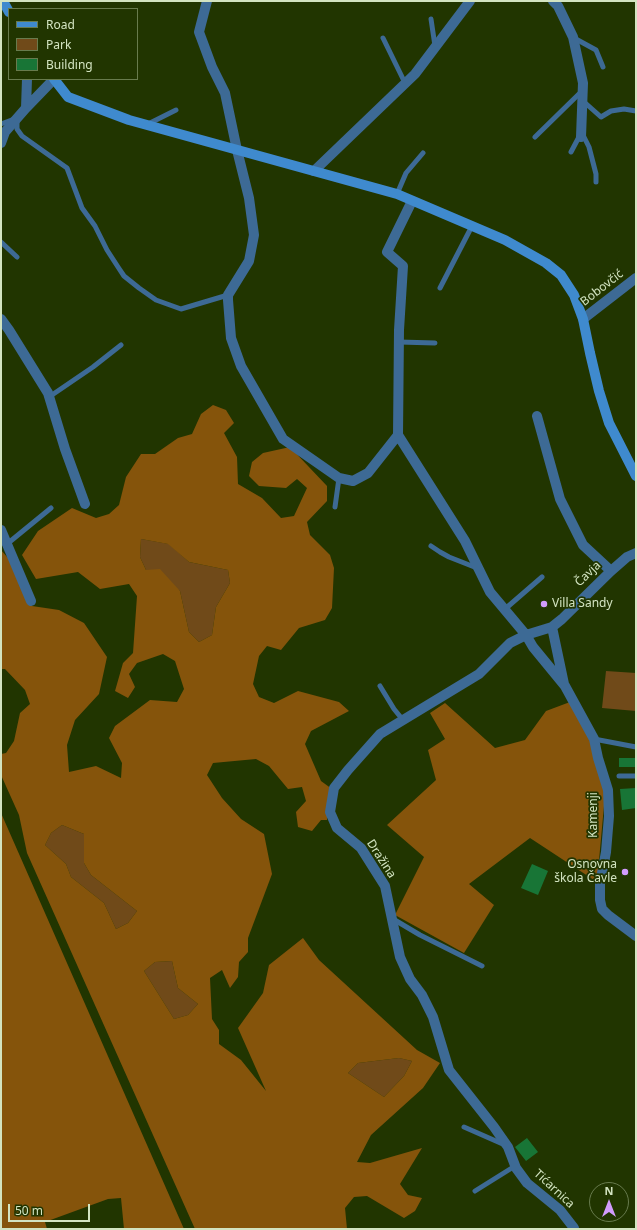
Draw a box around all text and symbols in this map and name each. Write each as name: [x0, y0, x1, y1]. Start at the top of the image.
legend: [8, 8, 138, 80]
text: Road: [46, 16, 75, 33]
text: Park: [46, 36, 71, 53]
text: Building: [46, 56, 93, 73]
street label: Bobovčić: [578, 267, 626, 309]
street label: Čavja: [572, 558, 604, 590]
place label: Villa Sandy: [552, 597, 613, 611]
marker: Villa Sandy: [539, 599, 549, 609]
street label: Kamenji: [587, 792, 601, 838]
street label: Dražina: [363, 837, 399, 881]
place label: Osnovna škola Čavle: [554, 858, 617, 886]
marker: Osnovna škola Čavle: [620, 867, 630, 877]
street label: Tićarnica: [531, 1167, 577, 1211]
north arrow: [589, 1182, 629, 1222]
text: N: [605, 1183, 613, 1198]
scale bar: [10, 1196, 92, 1222]
text: 50 m: [15, 1202, 43, 1219]

